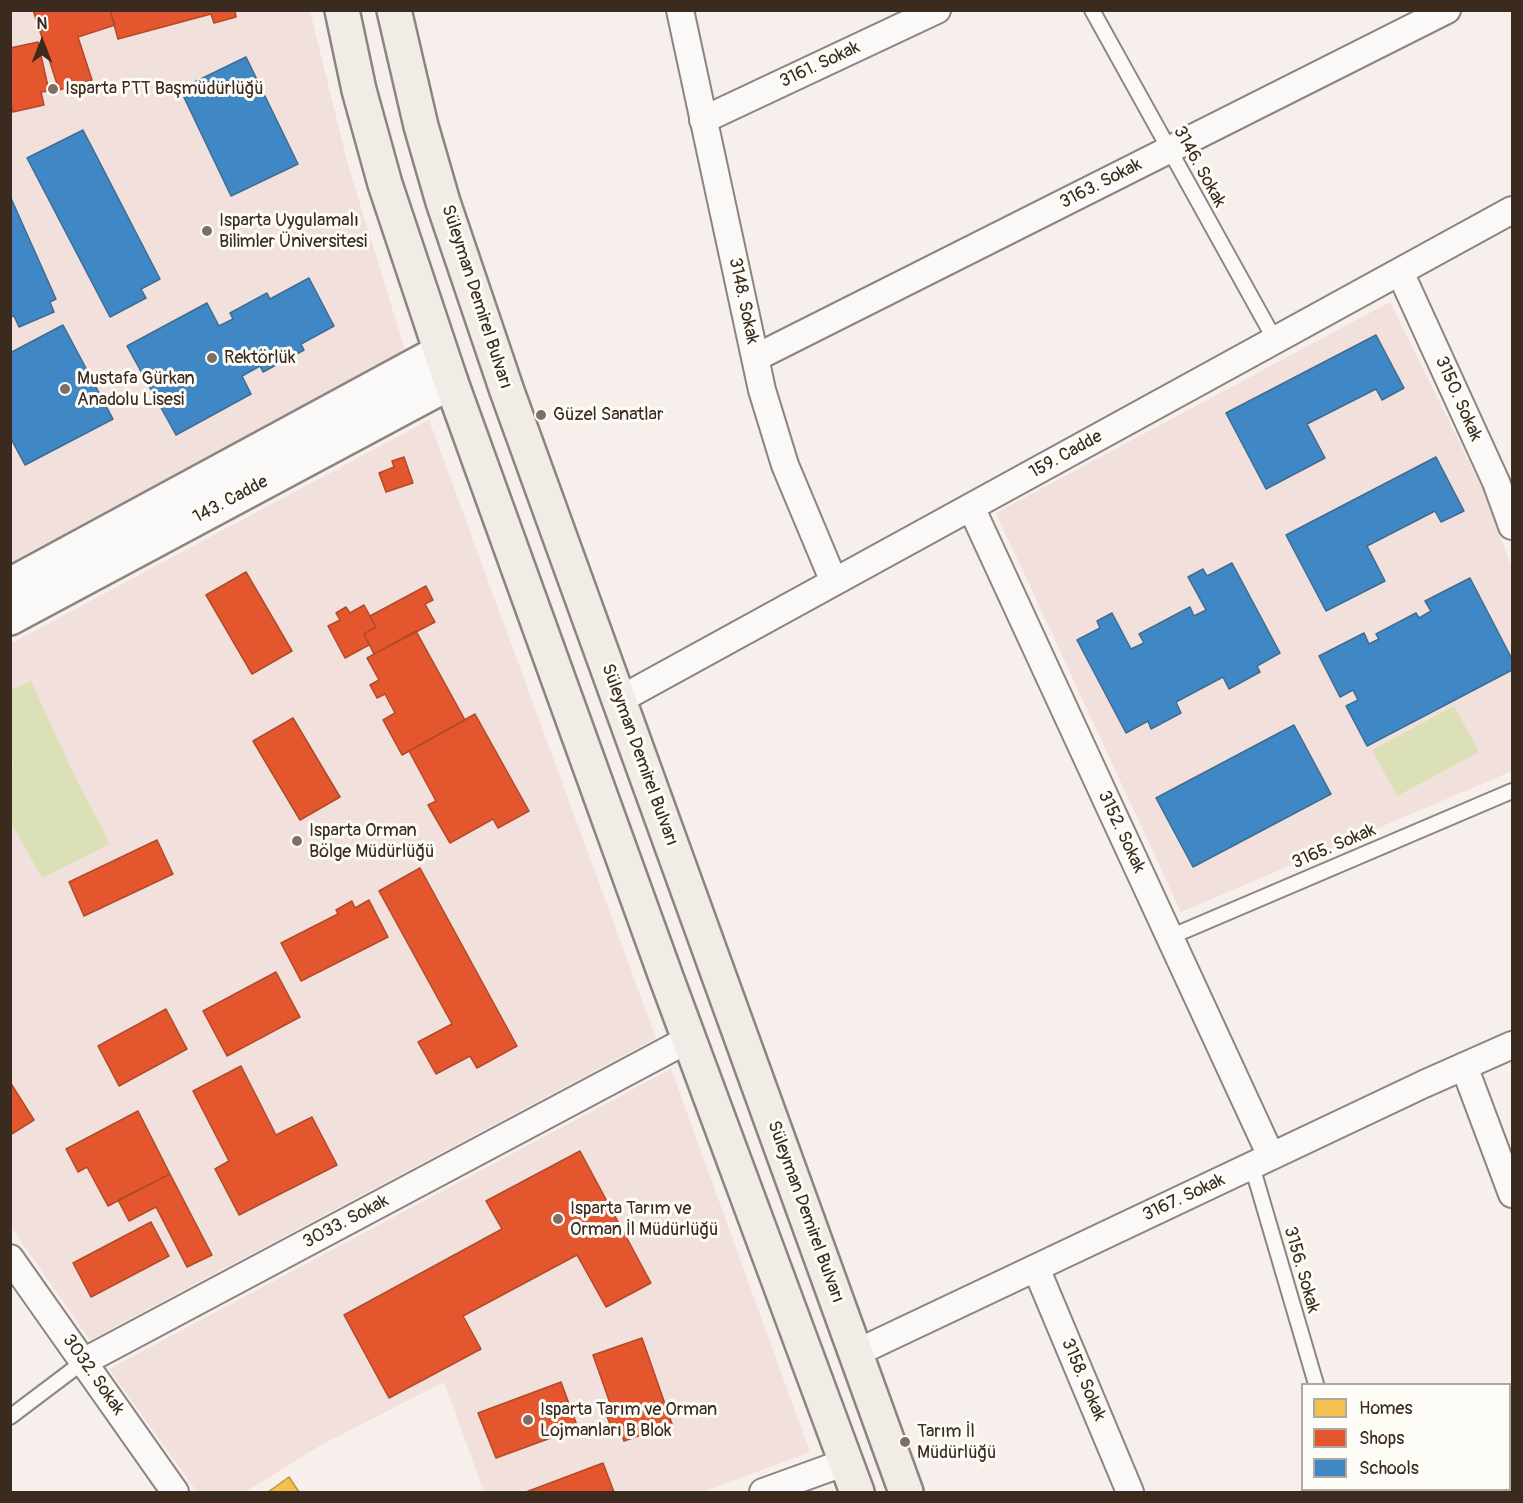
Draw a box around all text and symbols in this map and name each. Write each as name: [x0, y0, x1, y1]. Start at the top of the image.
north arrow: [12, 12, 72, 72]
text: N: [37, 14, 47, 34]
street label: 3161. Sokak: [776, 37, 864, 93]
place label: Isparta PTT Başmüdürlüğü: [65, 78, 264, 100]
marker: Isparta PTT Başmüdürlüğü: [46, 82, 60, 96]
street label: 3146. Sokak: [1168, 123, 1230, 211]
street label: 3163. Sokak: [1056, 154, 1146, 214]
street label: Süleyman Demirel Bulvarı: [436, 202, 516, 392]
place label: Isparta Uygulamalı Bilimler Üniversitesi: [219, 210, 367, 252]
marker: Isparta Uygulamalı Bilimler Üniversitesi: [200, 224, 214, 238]
street label: 3148. Sokak: [723, 256, 763, 346]
place label: Rektörlük: [224, 347, 295, 369]
marker: Rektörlük: [205, 351, 219, 365]
street label: 3150. Sokak: [1430, 353, 1486, 445]
place label: Mustafa Gürkan Anadolu Lisesi: [77, 368, 195, 410]
marker: Mustafa Gürkan Anadolu Lisesi: [58, 382, 72, 396]
place label: Güzel Sanatlar: [553, 404, 663, 426]
marker: Güzel Sanatlar: [534, 408, 548, 422]
street label: 159. Cadde: [1026, 426, 1106, 484]
street label: 143. Cadde: [190, 471, 272, 529]
street label: Süleyman Demirel Bulvarı: [596, 661, 682, 849]
street label: 3152. Sokak: [1093, 787, 1149, 877]
place label: Isparta Orman Bölge Müdürlüğü: [309, 820, 434, 862]
street label: 3165. Sokak: [1289, 820, 1379, 874]
marker: Isparta Orman Bölge Müdürlüğü: [290, 834, 304, 848]
street label: Süleyman Demirel Bulvarı: [762, 1118, 848, 1306]
street label: 3167. Sokak: [1139, 1170, 1229, 1226]
street label: 3033. Sokak: [300, 1190, 392, 1254]
place label: Isparta Tarım ve Orman İl Müdürlüğü: [570, 1198, 718, 1240]
marker: Isparta Tarım ve Orman İl Müdürlüğü: [551, 1212, 565, 1226]
street label: 3156. Sokak: [1278, 1224, 1324, 1316]
street label: 3032. Sokak: [57, 1330, 129, 1420]
street label: 3158. Sokak: [1056, 1336, 1110, 1424]
legend: [1301, 1383, 1511, 1491]
text: Homes: [1359, 1397, 1412, 1420]
place label: Isparta Tarım ve Orman Lojmanları B Blok: [540, 1399, 717, 1442]
marker: Isparta Tarım ve Orman Lojmanları B Blok: [521, 1413, 535, 1427]
place label: Tarım İl Müdürlüğü: [917, 1421, 996, 1464]
text: Shops: [1359, 1427, 1404, 1450]
marker: Tarım İl Müdürlüğü: [898, 1435, 912, 1449]
text: Schools: [1359, 1457, 1419, 1480]

